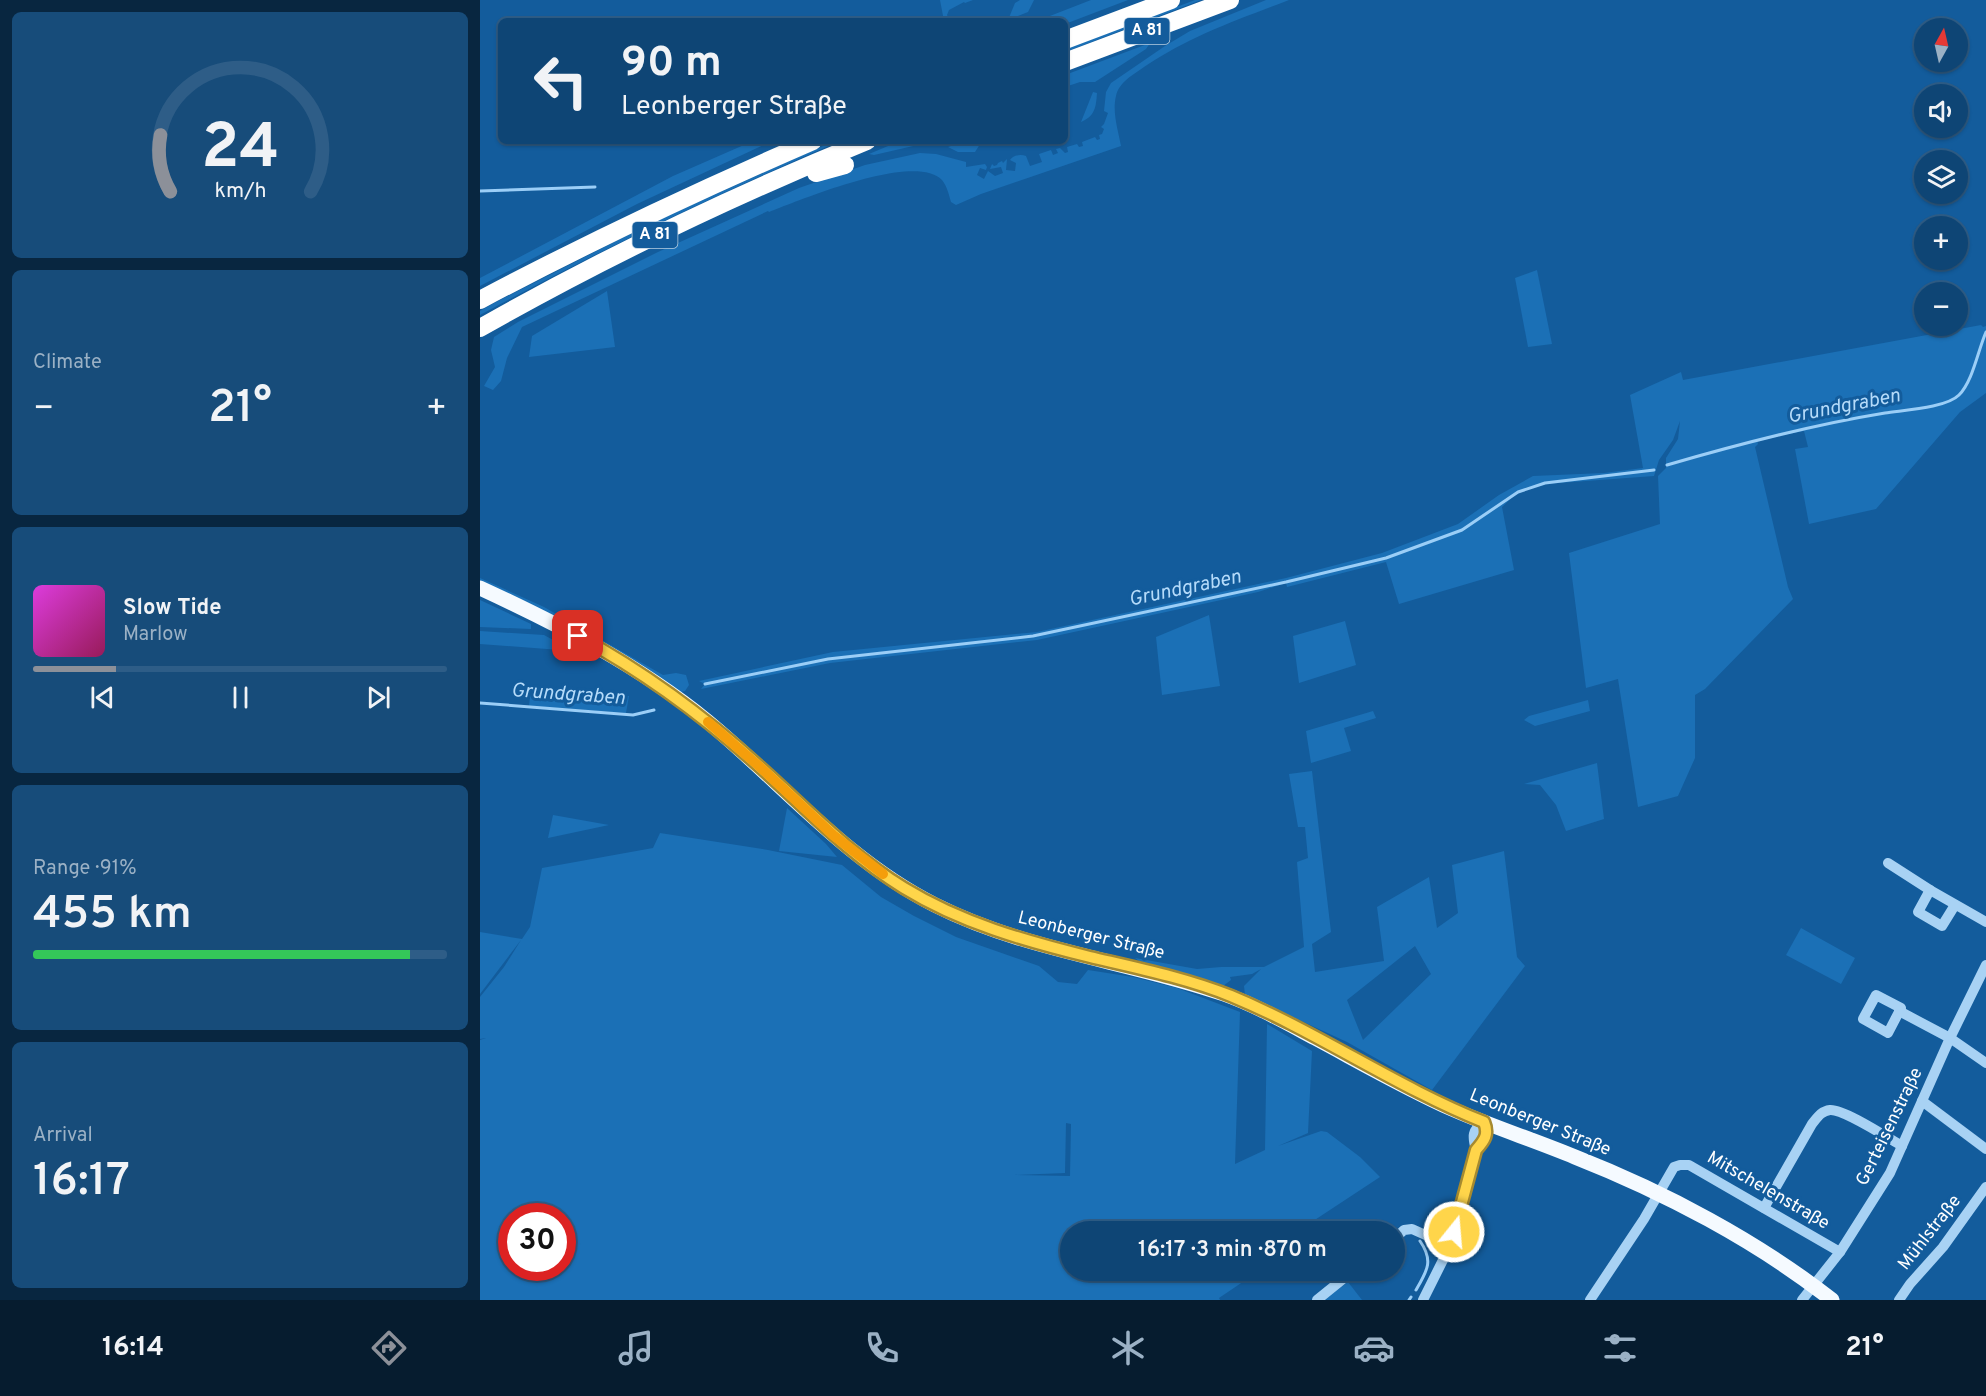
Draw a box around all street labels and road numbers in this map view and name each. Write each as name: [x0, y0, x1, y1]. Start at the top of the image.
road number: A 81: [1124, 18, 1170, 44]
road number: A 81: [632, 222, 678, 248]
street label: Leonberger Straße: [1015, 907, 1167, 965]
street label: Gerteisenstraße: [1851, 1064, 1929, 1190]
street label: Leonberger Straße: [1466, 1084, 1614, 1162]
street label: Mitschelenstraße: [1703, 1147, 1833, 1235]
street label: Mühlstraße: [1893, 1191, 1967, 1275]

